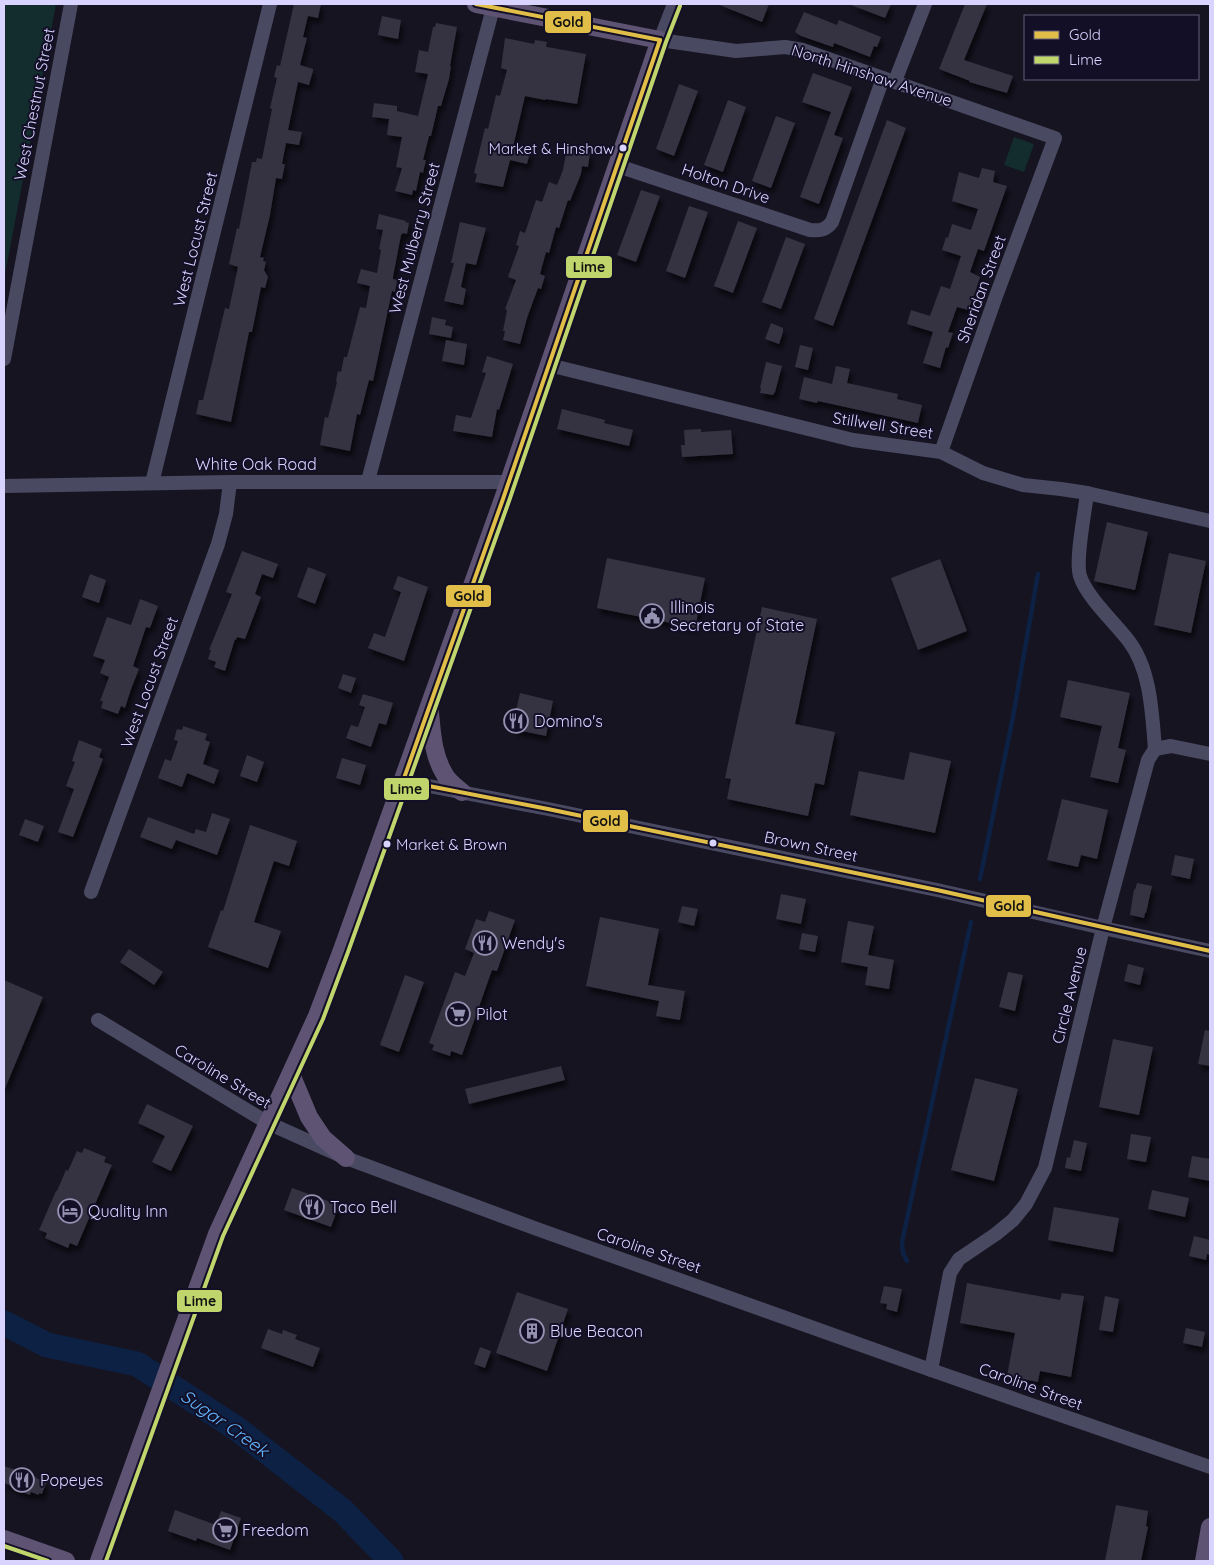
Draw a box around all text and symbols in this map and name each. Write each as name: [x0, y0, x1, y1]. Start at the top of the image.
line badge: Gold: [544, 10, 592, 34]
text: Gold: [553, 13, 583, 31]
legend: [1024, 15, 1199, 80]
text: Gold: [1069, 25, 1101, 44]
street label: West Chestnut Street: [9, 26, 59, 182]
street label: North Hinshaw Avenue: [789, 40, 955, 110]
text: Lime: [1069, 50, 1102, 69]
place label: Market & Hinshaw: [489, 139, 614, 158]
marker: Market & Hinshaw: [618, 143, 628, 153]
street label: Holton Drive: [679, 159, 773, 207]
street label: West Mulberry Street: [384, 160, 444, 316]
street label: West Locust Street: [169, 170, 221, 308]
street label: Sheridan Street: [952, 232, 1010, 346]
line badge: Lime: [565, 255, 613, 279]
text: Lime: [573, 258, 605, 276]
street label: Stillwell Street: [831, 407, 935, 443]
street label: White Oak Road: [195, 454, 317, 474]
line badge: Gold: [445, 584, 492, 608]
text: Gold: [454, 587, 484, 605]
place label: Illinois Secretary of State: [670, 597, 804, 635]
public building icon: Illinois Secretary of State: [639, 603, 665, 629]
street label: West Locust Street: [116, 614, 182, 750]
restaurant icon: Domino's: [503, 708, 529, 734]
place label: Domino's: [534, 711, 603, 731]
line badge: Lime: [383, 777, 430, 801]
text: Lime: [390, 780, 422, 798]
line badge: Gold: [582, 809, 629, 833]
text: Gold: [590, 812, 620, 830]
street label: Brown Street: [762, 826, 860, 866]
place label: Market & Brown: [396, 835, 507, 854]
unlabelled marker: [708, 838, 718, 848]
marker: Market & Brown: [382, 839, 392, 849]
line badge: Gold: [985, 894, 1032, 918]
text: Gold: [994, 897, 1024, 915]
restaurant icon: Wendy's: [472, 930, 498, 956]
place label: Wendy's: [502, 933, 565, 953]
street label: Circle Avenue: [1047, 944, 1091, 1046]
supermarket icon: Pilot: [445, 1001, 471, 1027]
place label: Pilot: [476, 1004, 508, 1024]
street label: Caroline Street: [171, 1039, 275, 1113]
restaurant icon: Taco Bell: [299, 1194, 325, 1220]
place label: Taco Bell: [330, 1197, 397, 1217]
hotel icon: Quality Inn: [57, 1198, 83, 1224]
place label: Quality Inn: [88, 1201, 168, 1221]
street label: Caroline Street: [594, 1223, 704, 1277]
line badge: Lime: [176, 1289, 223, 1313]
text: Lime: [184, 1292, 216, 1310]
building icon: Blue Beacon: [519, 1318, 545, 1344]
place label: Blue Beacon: [550, 1321, 643, 1341]
street label: Caroline Street: [976, 1358, 1086, 1414]
water label: Sugar Creek: [176, 1384, 275, 1463]
restaurant icon: Popeyes: [9, 1467, 35, 1493]
place label: Popeyes: [40, 1470, 103, 1490]
supermarket icon: Freedom: [212, 1517, 238, 1543]
place label: Freedom: [242, 1520, 309, 1540]

